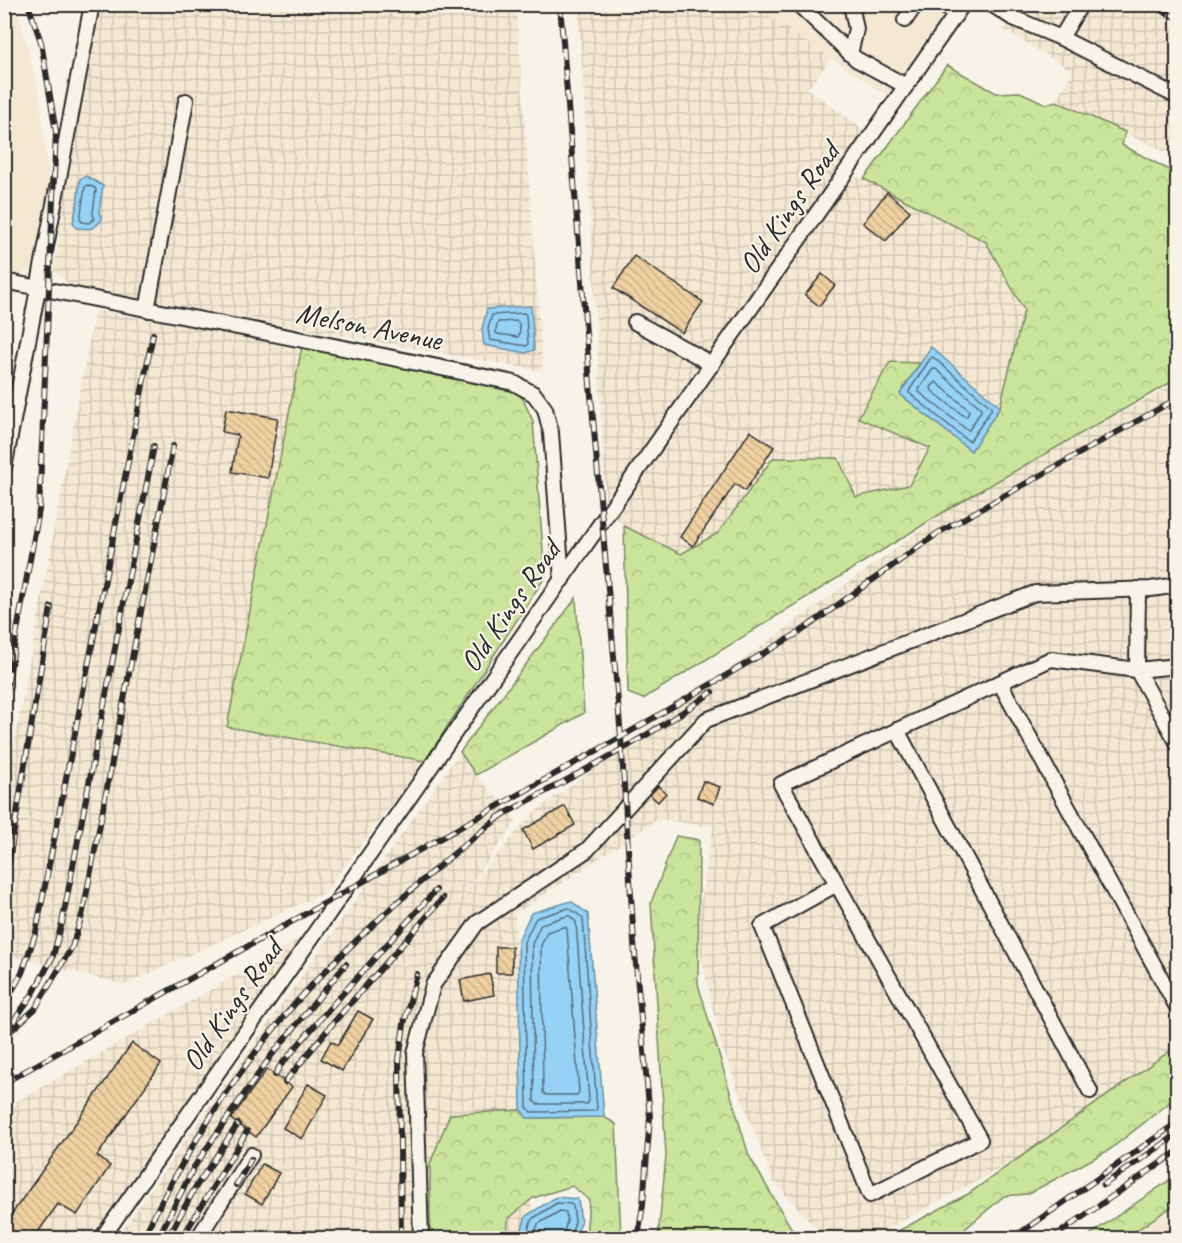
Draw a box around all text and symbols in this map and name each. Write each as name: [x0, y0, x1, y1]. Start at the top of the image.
street label: Old Kings Road: [730, 132, 850, 281]
street label: Melson Avenue: [293, 293, 447, 359]
street label: Old Kings Road: [451, 530, 571, 679]
street label: Old Kings Road: [173, 929, 293, 1078]

